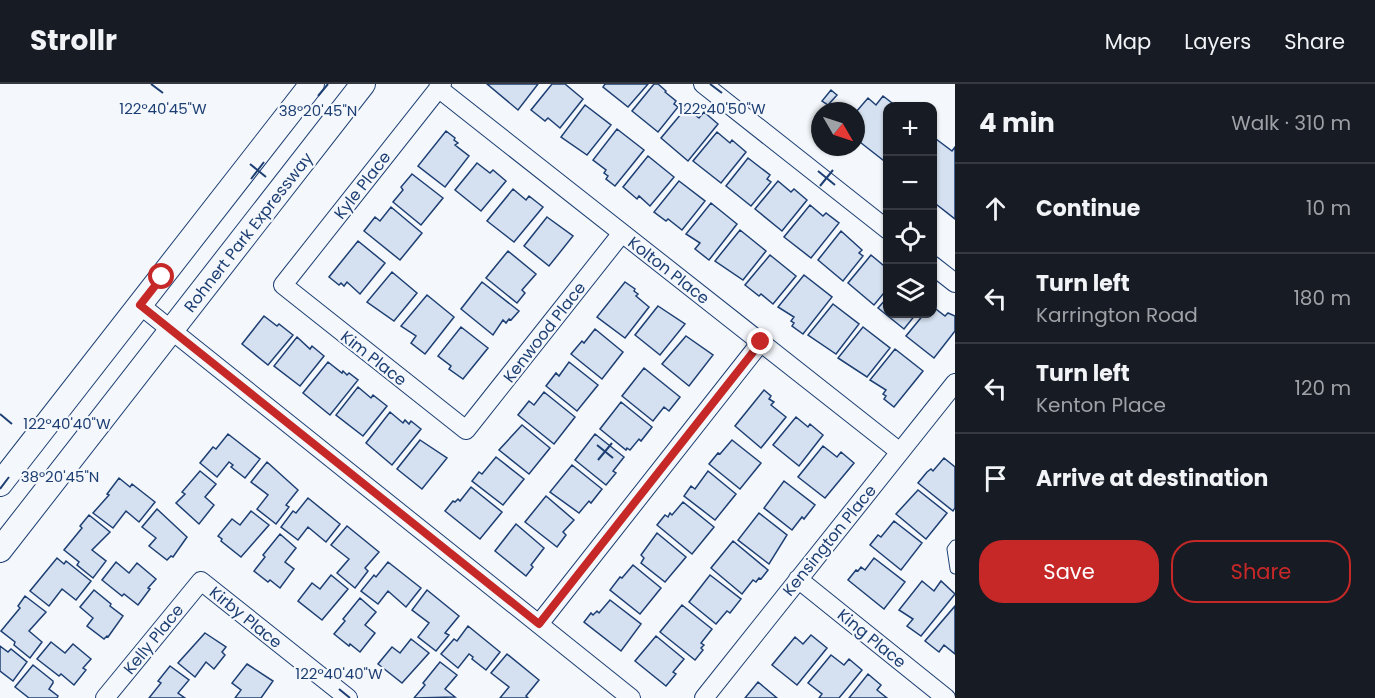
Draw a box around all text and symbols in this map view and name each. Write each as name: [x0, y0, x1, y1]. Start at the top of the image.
text: Strollr: [30, 21, 117, 60]
text: Map: [1105, 27, 1151, 56]
text: Layers: [1184, 27, 1251, 56]
text: Share: [1284, 27, 1345, 56]
text: 122°40'45"W: [119, 98, 207, 119]
text: 122°40'50"W: [678, 98, 766, 119]
text: 38°20'45"N: [279, 100, 357, 121]
north arrow: [811, 102, 865, 156]
map controls: [883, 102, 937, 318]
button: +: [883, 102, 937, 156]
text: 4 min: [979, 105, 1055, 141]
text: Walk · 310 m: [1231, 109, 1351, 137]
street label: Kyle Place: [329, 147, 396, 224]
street label: Rohnert Park Expressway: [179, 148, 318, 317]
button: −: [883, 156, 937, 210]
icon: ahead: [979, 192, 1012, 225]
text: Continue: [1036, 193, 1140, 224]
text: 10 m: [1306, 194, 1351, 222]
button: locate: [883, 210, 937, 264]
street label: Kolton Place: [623, 231, 714, 310]
route start: [148, 263, 174, 289]
button: layers: [883, 264, 937, 318]
text: Turn left: [1036, 268, 1130, 299]
street label: Kenwood Place: [498, 277, 591, 387]
icon: left: [979, 282, 1012, 315]
text: 180 m: [1293, 284, 1351, 312]
text: Karrington Road: [1036, 301, 1198, 329]
street label: Kim Place: [336, 325, 412, 391]
route end: [747, 328, 773, 354]
text: Turn left: [1036, 358, 1130, 389]
icon: left: [979, 372, 1012, 405]
text: 120 m: [1295, 374, 1351, 402]
text: Kenton Place: [1036, 391, 1166, 419]
text: 122°40'40"W: [23, 413, 111, 434]
icon: arrive: [979, 462, 1012, 495]
text: Arrive at destination: [1036, 463, 1268, 494]
text: 38°20'45"N: [21, 466, 99, 487]
street label: Kensington Place: [777, 480, 882, 601]
button: Save: [979, 540, 1159, 603]
button: Share: [1171, 540, 1351, 603]
street label: Kirby Place: [205, 581, 287, 654]
street label: Kelly Place: [118, 599, 189, 679]
street label: King Place: [832, 603, 911, 673]
text: 122°40'40"W: [295, 663, 383, 684]

